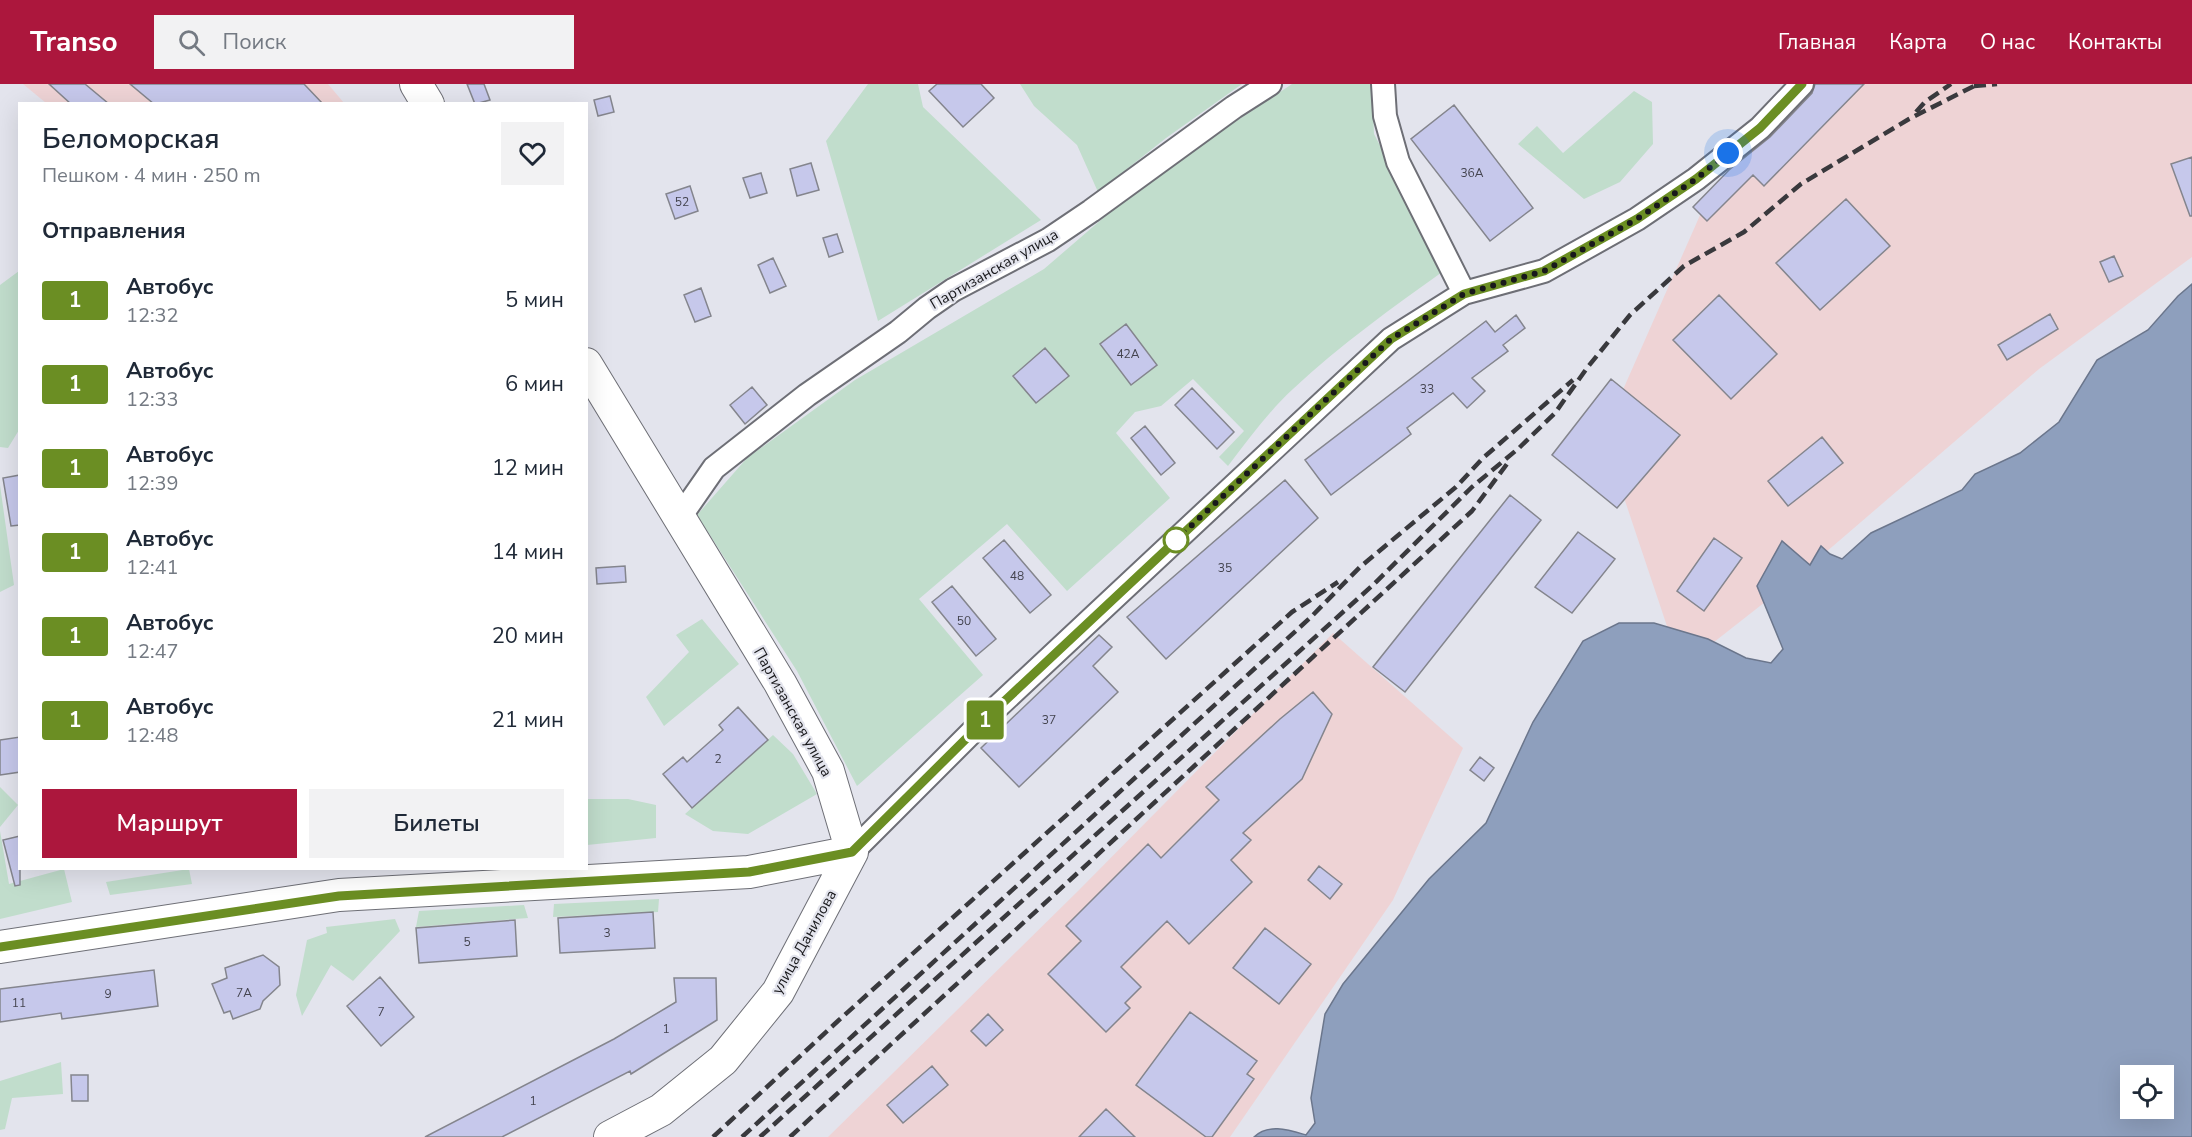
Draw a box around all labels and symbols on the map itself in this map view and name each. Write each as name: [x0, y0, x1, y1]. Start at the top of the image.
your location: [1713, 138, 1743, 168]
house number: 36А: [1460, 165, 1484, 181]
house number: 52: [675, 194, 689, 210]
street label: Партизанская улица: [926, 224, 1062, 314]
house number: 42А: [1116, 346, 1140, 362]
house number: 33: [1420, 381, 1434, 397]
unlabelled marker: [1163, 527, 1189, 553]
house number: 35: [1218, 560, 1232, 576]
house number: 48: [1010, 568, 1024, 584]
house number: 50: [957, 613, 971, 629]
street label: Партизанская улица: [749, 644, 837, 780]
line badge: 1: [966, 700, 1004, 740]
house number: 37: [1042, 712, 1056, 728]
house number: 2: [714, 751, 722, 767]
street label: улица Данилова: [767, 886, 841, 998]
house number: 3: [603, 925, 611, 941]
house number: 5: [463, 934, 471, 950]
house number: 7А: [236, 985, 252, 1001]
house number: 9: [104, 986, 112, 1002]
house number: 11: [12, 995, 26, 1011]
house number: 7: [377, 1004, 385, 1020]
house number: 1: [662, 1021, 670, 1037]
house number: 1: [529, 1093, 537, 1109]

